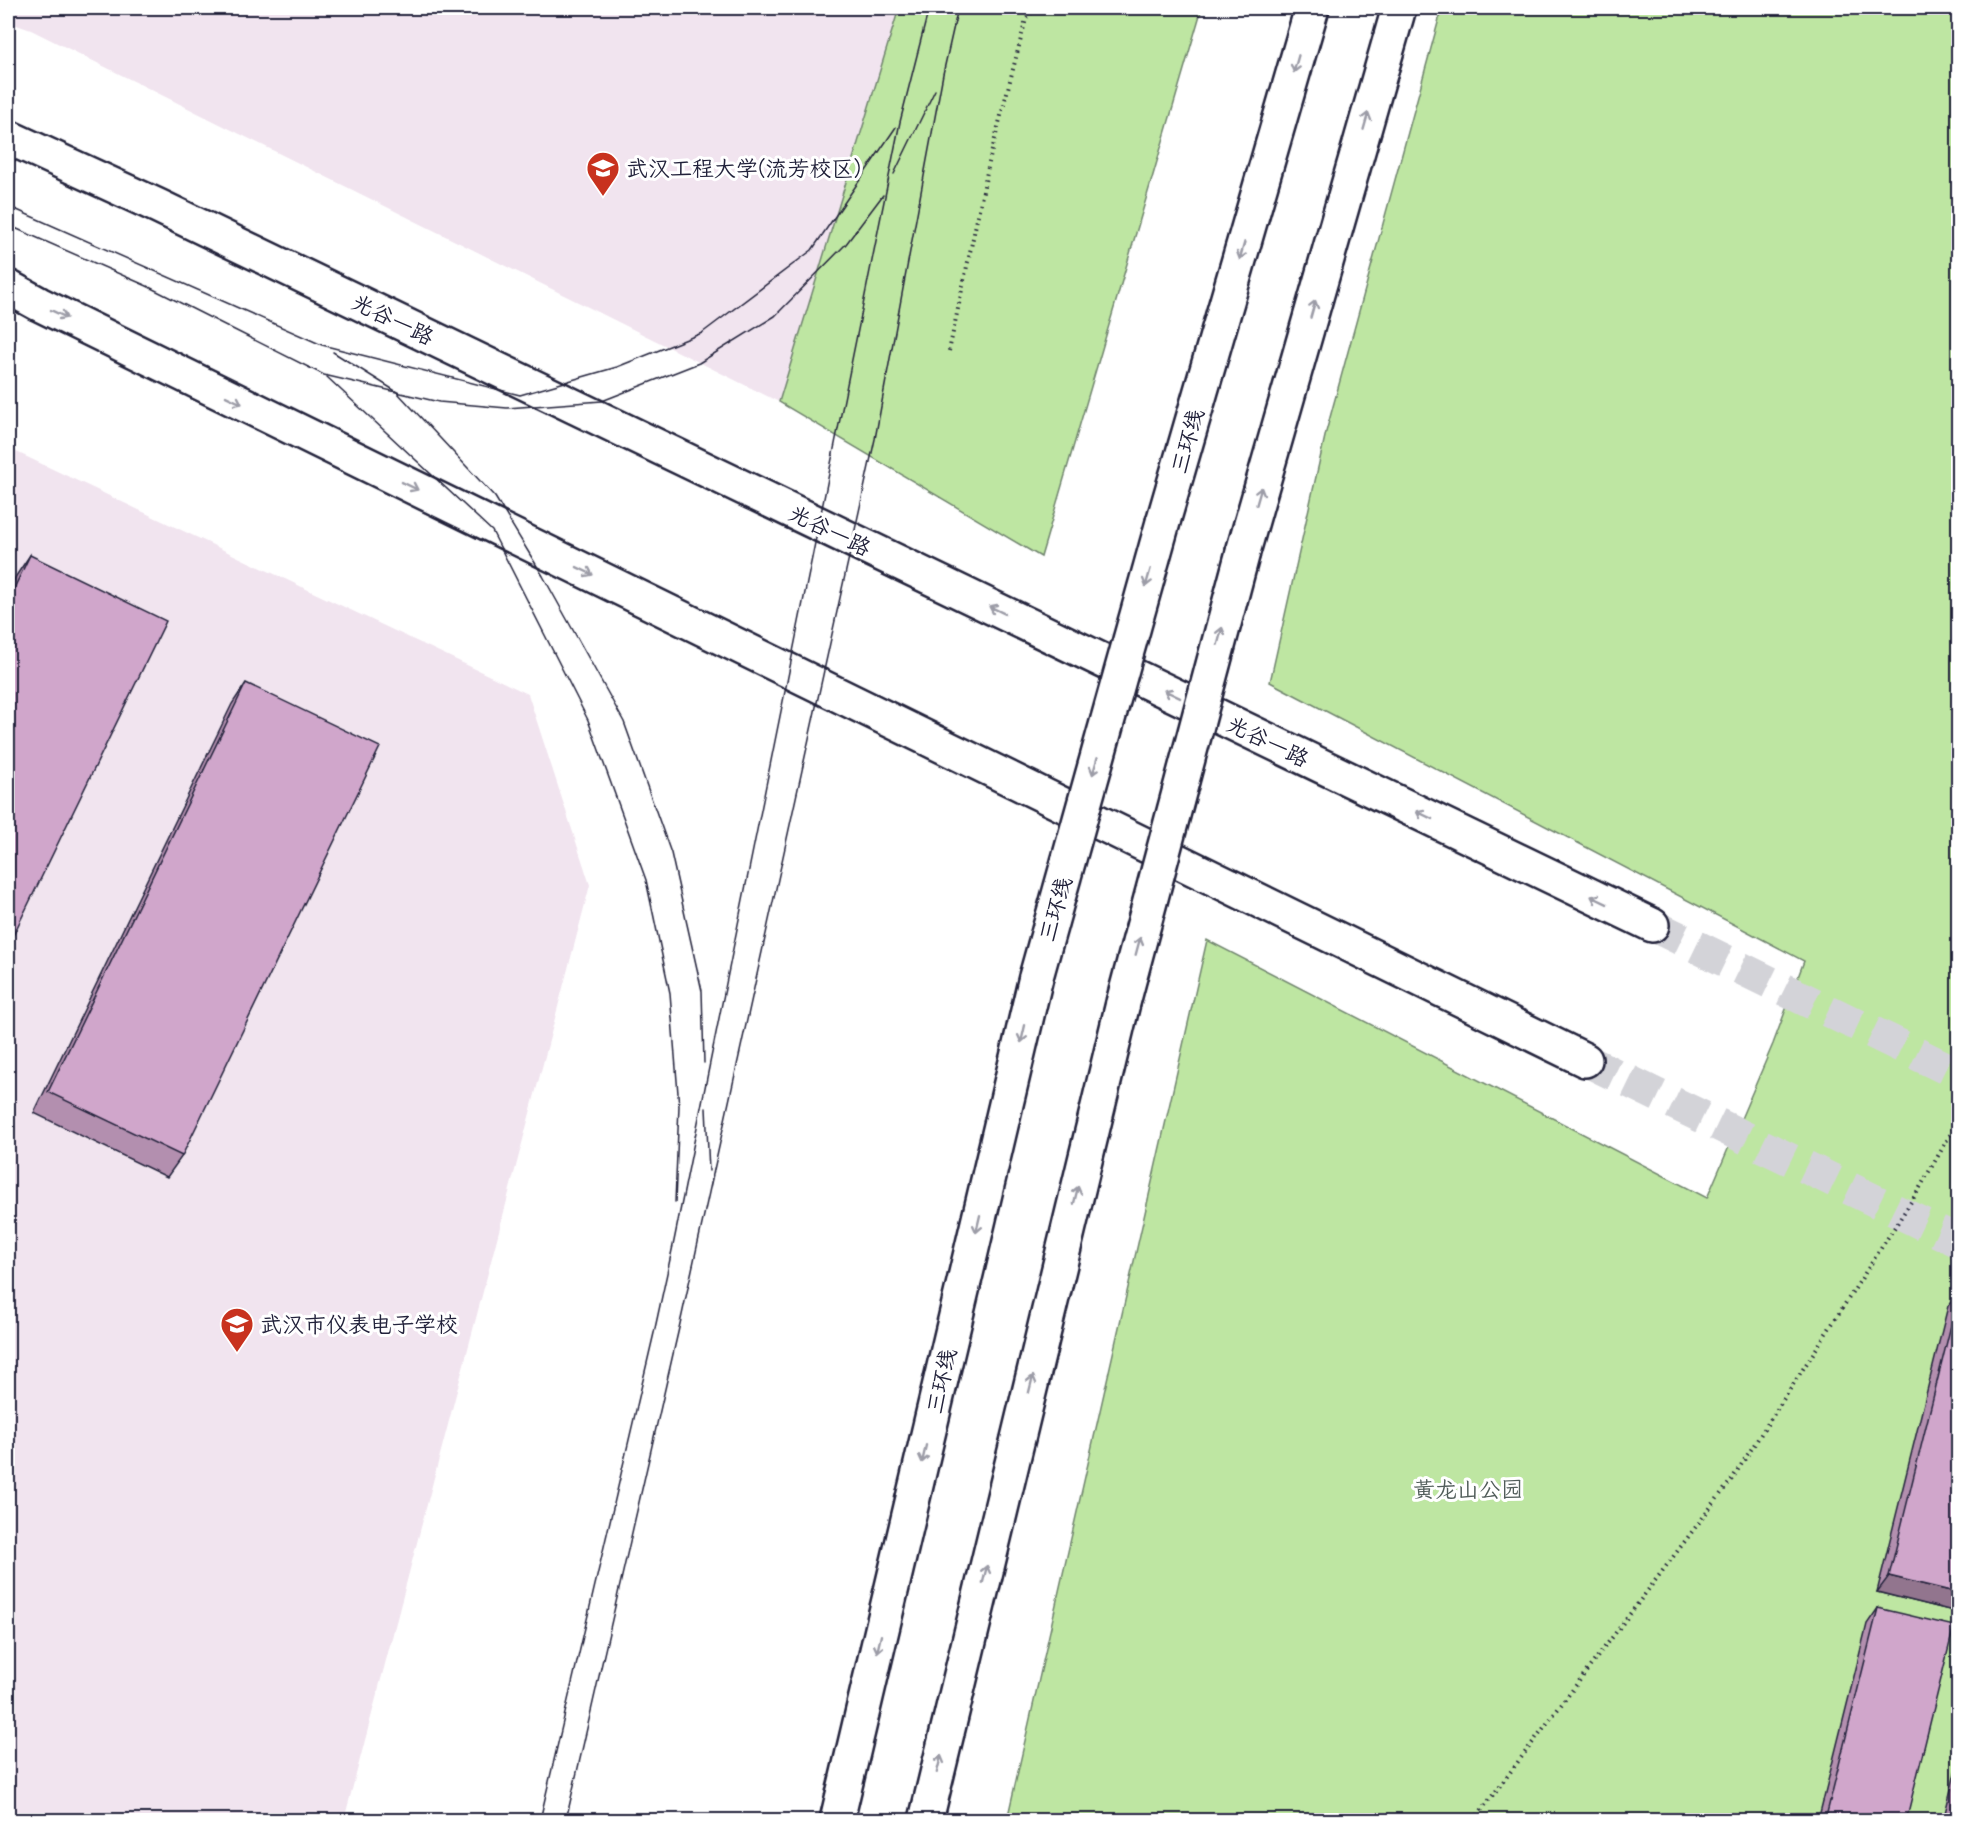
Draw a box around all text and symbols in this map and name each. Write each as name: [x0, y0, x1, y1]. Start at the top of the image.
one-way arrow: [1290, 54, 1301, 73]
one-way arrow: [1361, 112, 1372, 131]
school or university icon: 武汉工程大学(流芳校区): [585, 150, 621, 197]
place label: 武汉工程大学(流芳校区): [626, 156, 861, 182]
one-way arrow: [1236, 241, 1247, 260]
street label: 光谷一路: [347, 289, 438, 351]
one-way arrow: [1307, 300, 1319, 319]
one-way arrow: [50, 309, 68, 321]
one-way arrow: [225, 395, 243, 406]
street label: 三环线: [1166, 406, 1210, 477]
one-way arrow: [400, 480, 418, 492]
one-way arrow: [1254, 487, 1265, 506]
street label: 光谷一路: [784, 500, 875, 562]
one-way arrow: [575, 566, 593, 578]
one-way arrow: [1141, 568, 1153, 587]
one-way arrow: [988, 603, 1006, 615]
one-way arrow: [1215, 627, 1227, 646]
one-way arrow: [1164, 688, 1182, 700]
street label: 光谷一路: [1222, 711, 1313, 773]
one-way arrow: [1089, 756, 1100, 775]
one-way arrow: [1415, 809, 1433, 821]
street label: 三环线: [1034, 874, 1078, 945]
one-way arrow: [1591, 894, 1609, 905]
one-way arrow: [1132, 937, 1144, 956]
one-way arrow: [1016, 1024, 1028, 1043]
one-way arrow: [1071, 1186, 1083, 1205]
one-way arrow: [972, 1214, 984, 1233]
school or university icon: 武汉市仪表电子学校: [219, 1306, 255, 1353]
place label: 武汉市仪表电子学校: [260, 1312, 458, 1338]
street label: 三环线: [922, 1346, 962, 1416]
one-way arrow: [1025, 1375, 1037, 1394]
one-way arrow: [917, 1445, 929, 1464]
park label: 黄龙山公园: [1413, 1477, 1523, 1503]
one-way arrow: [980, 1565, 992, 1584]
one-way arrow: [873, 1634, 884, 1653]
one-way arrow: [934, 1754, 946, 1773]

